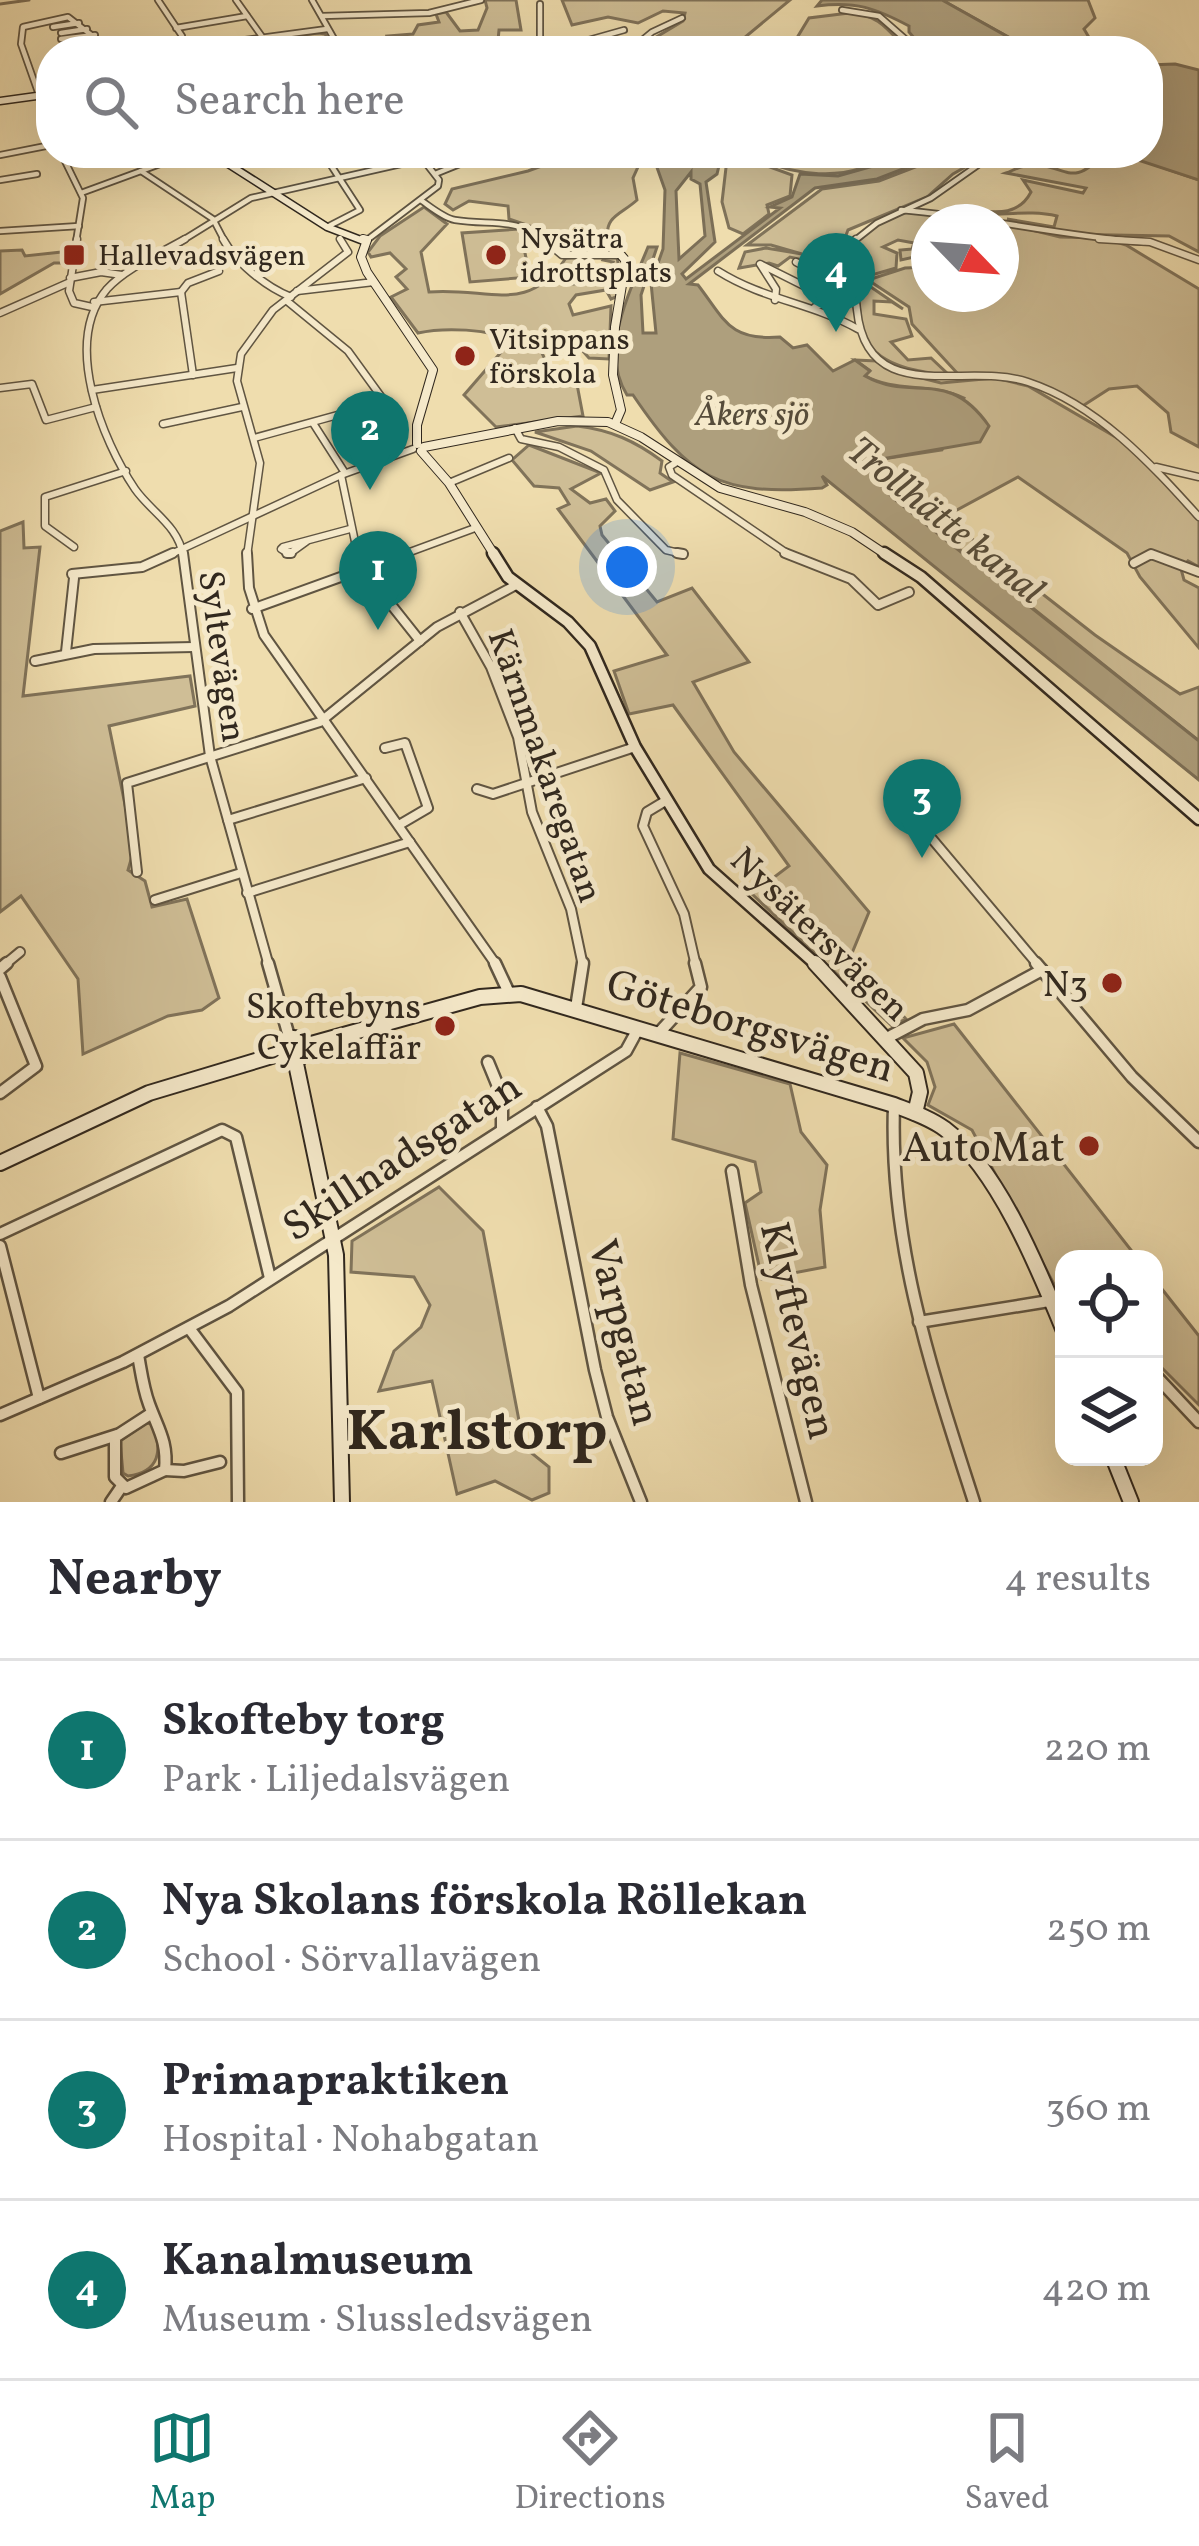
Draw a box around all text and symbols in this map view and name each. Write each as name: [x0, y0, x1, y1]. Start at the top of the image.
search box: [36, 36, 1163, 168]
icon: search: [78, 69, 144, 135]
text: Search here: [174, 71, 405, 134]
north arrow: [911, 204, 1019, 312]
place label: Nysätra idrottsplats: [520, 219, 672, 295]
pin: 4: [797, 233, 875, 332]
place label: Hallevadsvägen: [98, 236, 306, 278]
marker: Hallevadsvägen: [61, 242, 87, 268]
marker: Nysätra idrottsplats: [483, 242, 509, 268]
place label: Vitsippans förskola: [489, 320, 630, 396]
marker: Vitsippans förskola: [452, 343, 478, 369]
pin: 2: [331, 391, 409, 490]
water label: Åkers sjö: [694, 394, 809, 440]
water label: Trollhätte kanal: [834, 426, 1055, 619]
pin: 1: [339, 531, 417, 630]
your location: [597, 537, 657, 597]
street label: Syltevägen: [183, 567, 257, 746]
street label: Kärnmakaregatan: [473, 623, 613, 910]
pin: 3: [883, 759, 961, 858]
street label: Nysätersvägen: [717, 837, 919, 1034]
street label: Göteborgsvägen: [598, 956, 901, 1100]
place label: N3: [1043, 962, 1088, 1012]
marker: N3: [1099, 970, 1125, 996]
place label: Skoftebyns Cykelaffär: [246, 984, 421, 1075]
marker: Skoftebyns Cykelaffär: [432, 1013, 458, 1039]
street label: Skillnadsgatan: [272, 1059, 534, 1258]
place label: AutoMat: [902, 1121, 1065, 1180]
marker: AutoMat: [1076, 1133, 1102, 1159]
street label: Klyftevägen: [742, 1217, 849, 1445]
street label: Varpgatan: [570, 1234, 673, 1432]
map controls: [1055, 1250, 1163, 1466]
button: locate: [1055, 1250, 1163, 1358]
button: layers: [1055, 1358, 1163, 1466]
district label: Karlstorp: [346, 1395, 608, 1474]
text: Nearby: [48, 1545, 222, 1616]
text: 4 results: [1004, 1553, 1151, 1607]
text: Skofteby torg: [162, 1691, 445, 1754]
text: 1: [79, 1723, 95, 1777]
text: 220 m: [1044, 1723, 1151, 1777]
text: Park · Liljedalsvägen: [162, 1754, 510, 1808]
text: Nya Skolans förskola Röllekan: [162, 1871, 807, 1934]
text: 2: [77, 1903, 97, 1957]
text: 250 m: [1046, 1903, 1151, 1957]
text: School · Sörvallavägen: [162, 1934, 541, 1988]
text: Primapraktiken: [162, 2051, 510, 2114]
text: 3: [77, 2083, 97, 2137]
text: 360 m: [1046, 2083, 1151, 2137]
text: Hospital · Nohabgatan: [162, 2114, 539, 2168]
text: Kanalmuseum: [162, 2231, 474, 2294]
text: 4: [75, 2263, 99, 2317]
text: 420 m: [1041, 2263, 1151, 2317]
text: Museum · Slussledsvägen: [162, 2294, 593, 2348]
tab: Map: [149, 2405, 216, 2523]
tab: Directions: [514, 2405, 666, 2523]
tab: Saved: [965, 2405, 1050, 2523]

